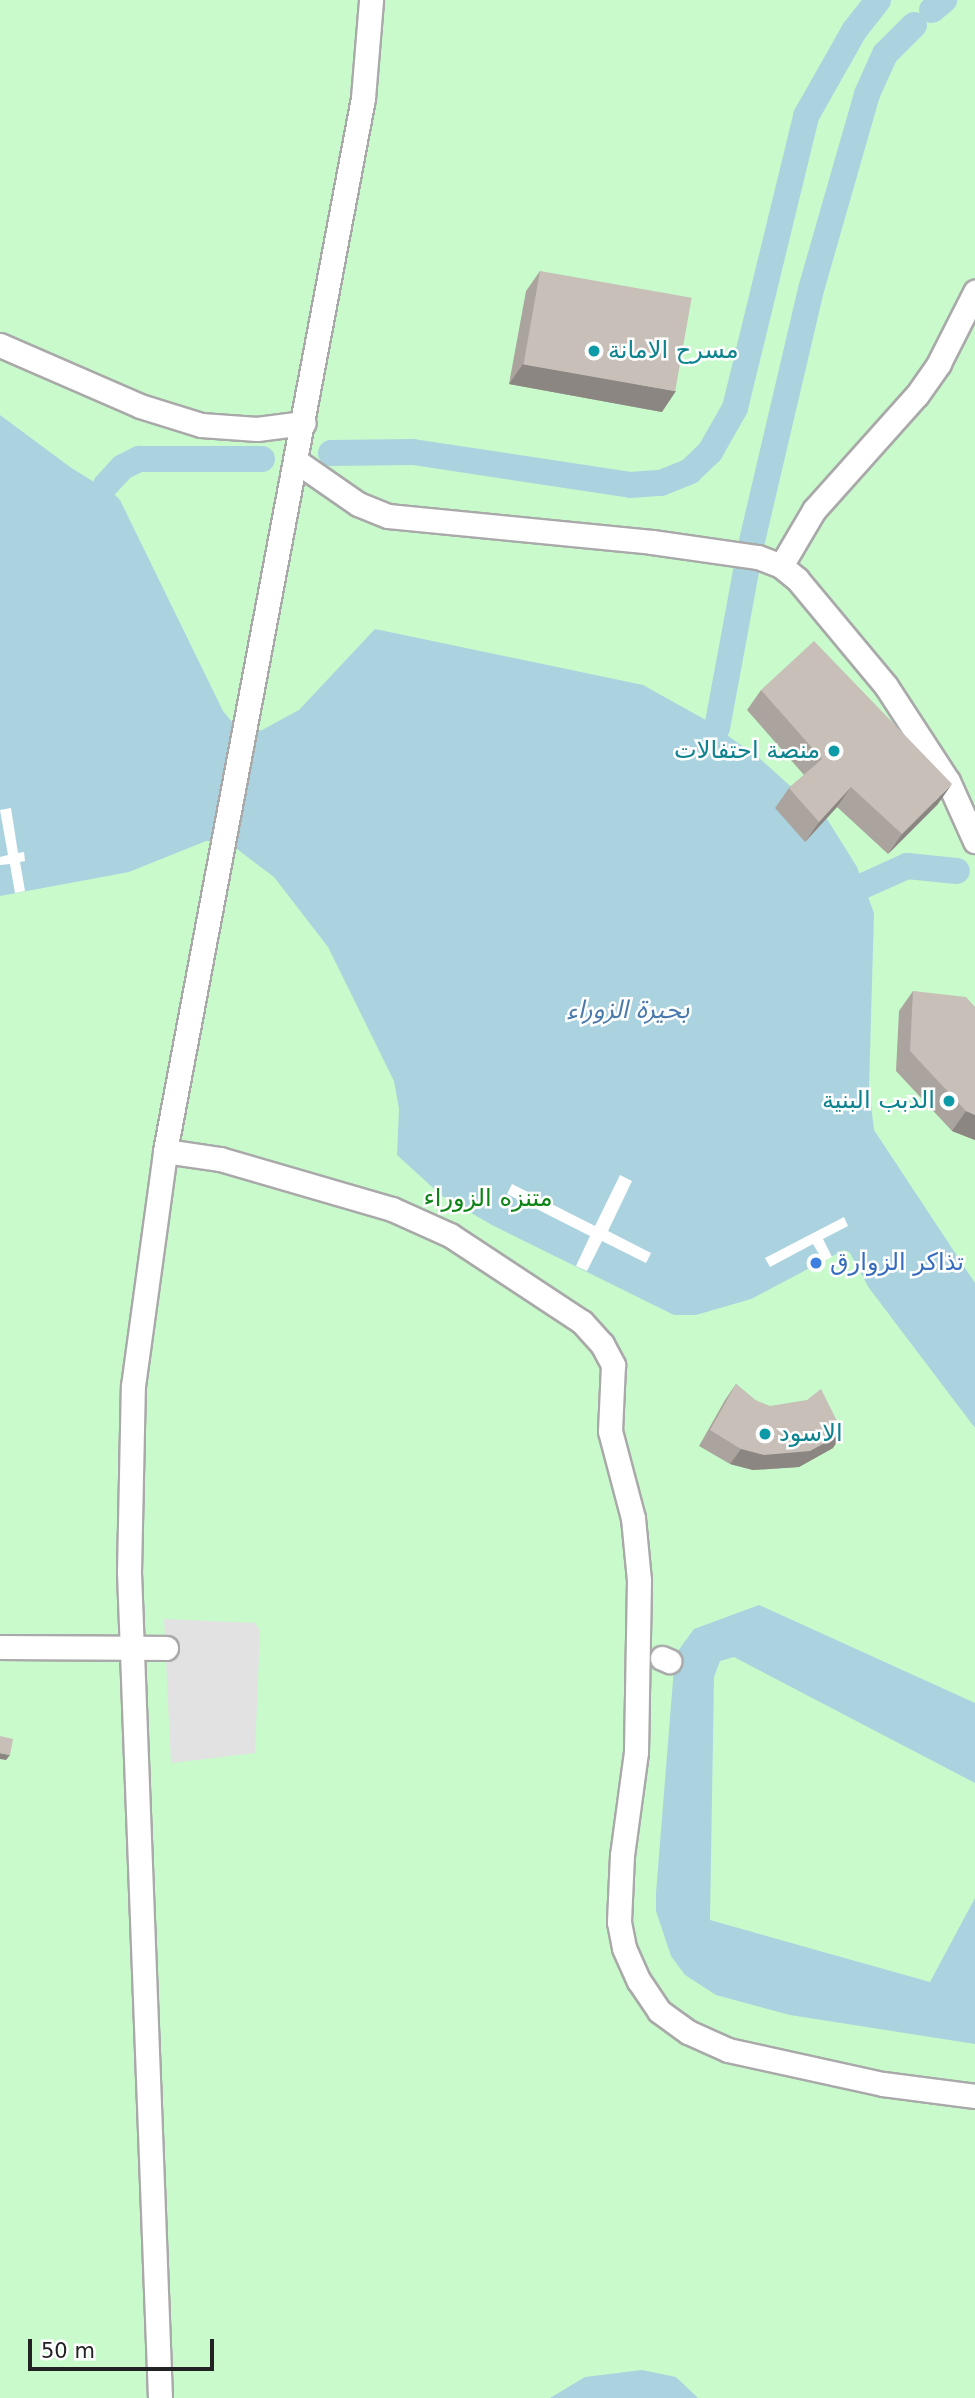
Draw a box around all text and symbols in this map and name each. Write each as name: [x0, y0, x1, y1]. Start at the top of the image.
place label: مسرح الامانة: [608, 337, 739, 365]
marker: مسرح الامانة: [586, 343, 602, 359]
place label: منصة احتفالات: [674, 737, 820, 765]
marker: منصة احتفالات: [826, 743, 842, 759]
water label: بحيرة الزوراء: [567, 994, 689, 1026]
place label: الدبب البنية: [822, 1087, 935, 1115]
marker: الدبب البنية: [941, 1093, 957, 1109]
park label: متنزه الزوراء: [423, 1185, 553, 1213]
place label: تذاكر الزوارق: [830, 1249, 964, 1277]
marker: تذاكر الزوارق: [808, 1255, 824, 1271]
place label: الاسود: [779, 1420, 843, 1448]
marker: الاسود: [757, 1426, 773, 1442]
scale bar: [32, 2324, 217, 2368]
text: 50 m: [41, 2339, 95, 2363]

